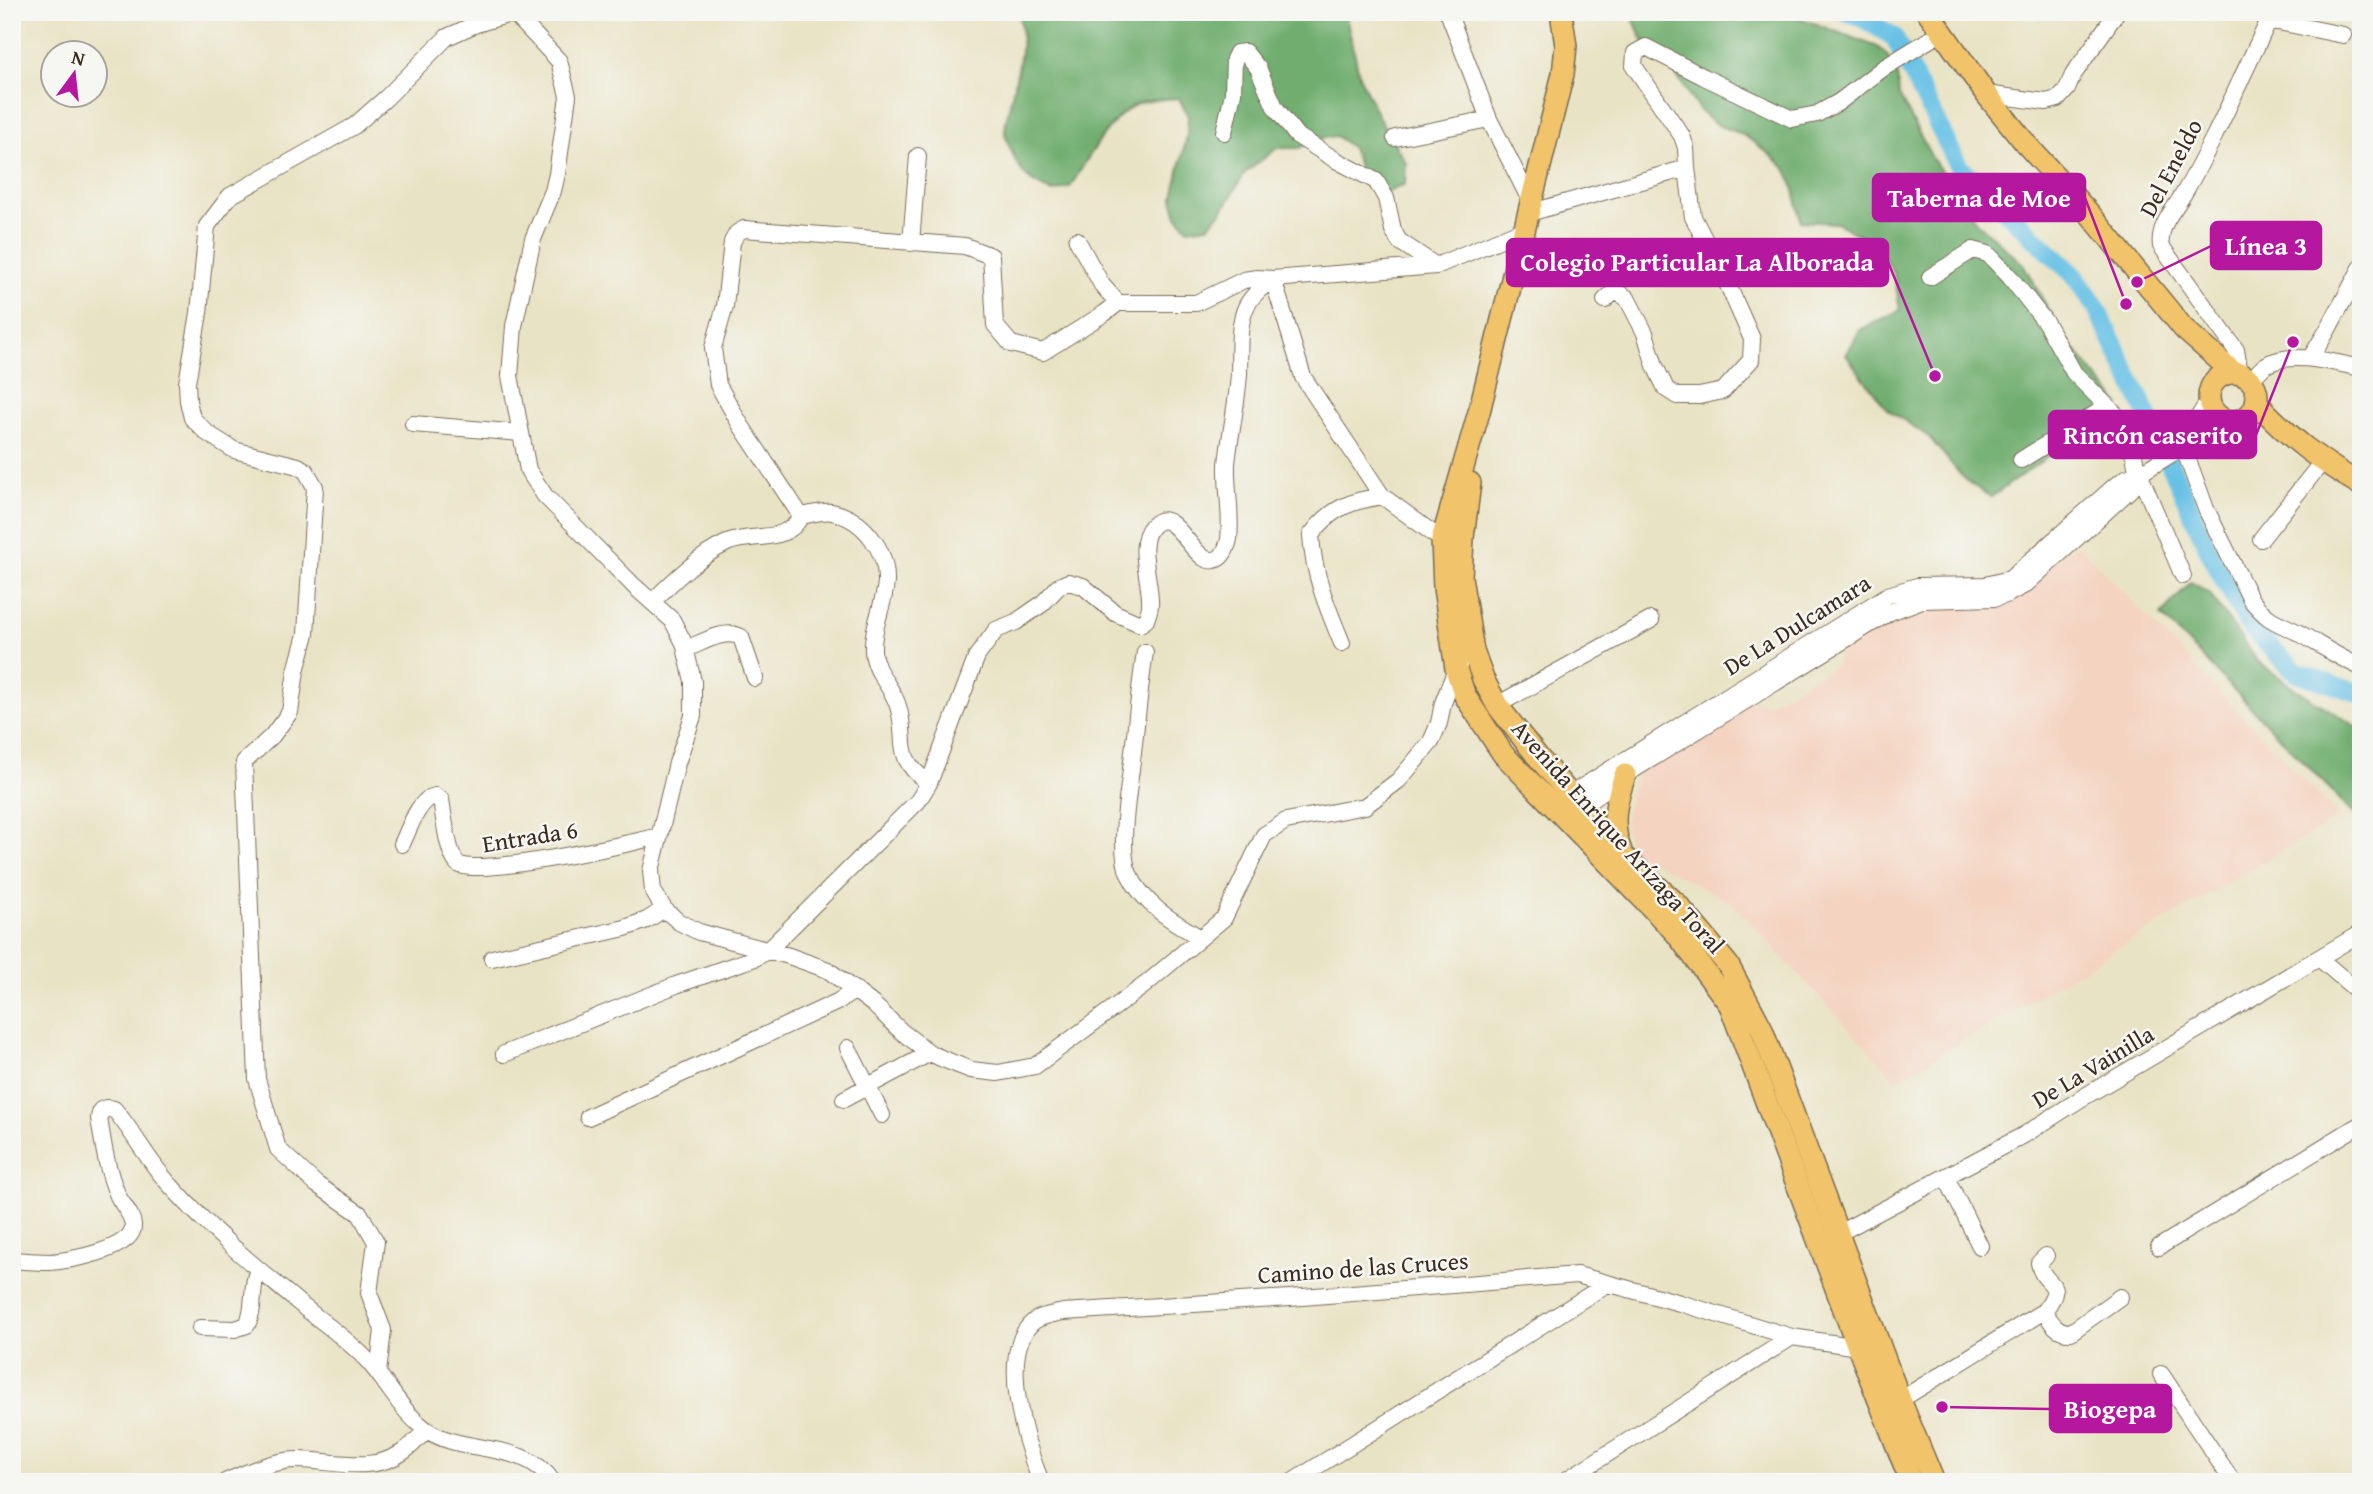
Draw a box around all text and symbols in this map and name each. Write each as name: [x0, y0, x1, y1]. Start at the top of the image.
north arrow: [38, 38, 108, 108]
text: N: [69, 42, 88, 73]
street label: Del Eneldo: [2130, 113, 2211, 223]
callout: Taberna de Moe: [1873, 174, 2085, 221]
text: Taberna de Moe: [1887, 178, 2071, 217]
callout: Línea 3: [2211, 222, 2321, 269]
text: Línea 3: [2225, 226, 2307, 265]
callout: Colegio Particular La Alborada: [1507, 239, 1888, 286]
text: Colegio Particular La Alborada: [1520, 242, 1874, 281]
callout: Rincón caserito: [2049, 411, 2256, 458]
text: Rincón caserito: [2063, 415, 2243, 454]
street label: De La Dulcamara: [1716, 565, 1878, 684]
street label: Avenida Enrique Arízaga Toral: [1504, 712, 1733, 962]
street label: Entrada 6: [480, 812, 580, 861]
street label: De La Vainilla: [2025, 1016, 2161, 1117]
street label: Camino de las Cruces: [1256, 1243, 1470, 1292]
callout: Biogepa: [2050, 1385, 2171, 1432]
text: Biogepa: [2064, 1389, 2157, 1428]

